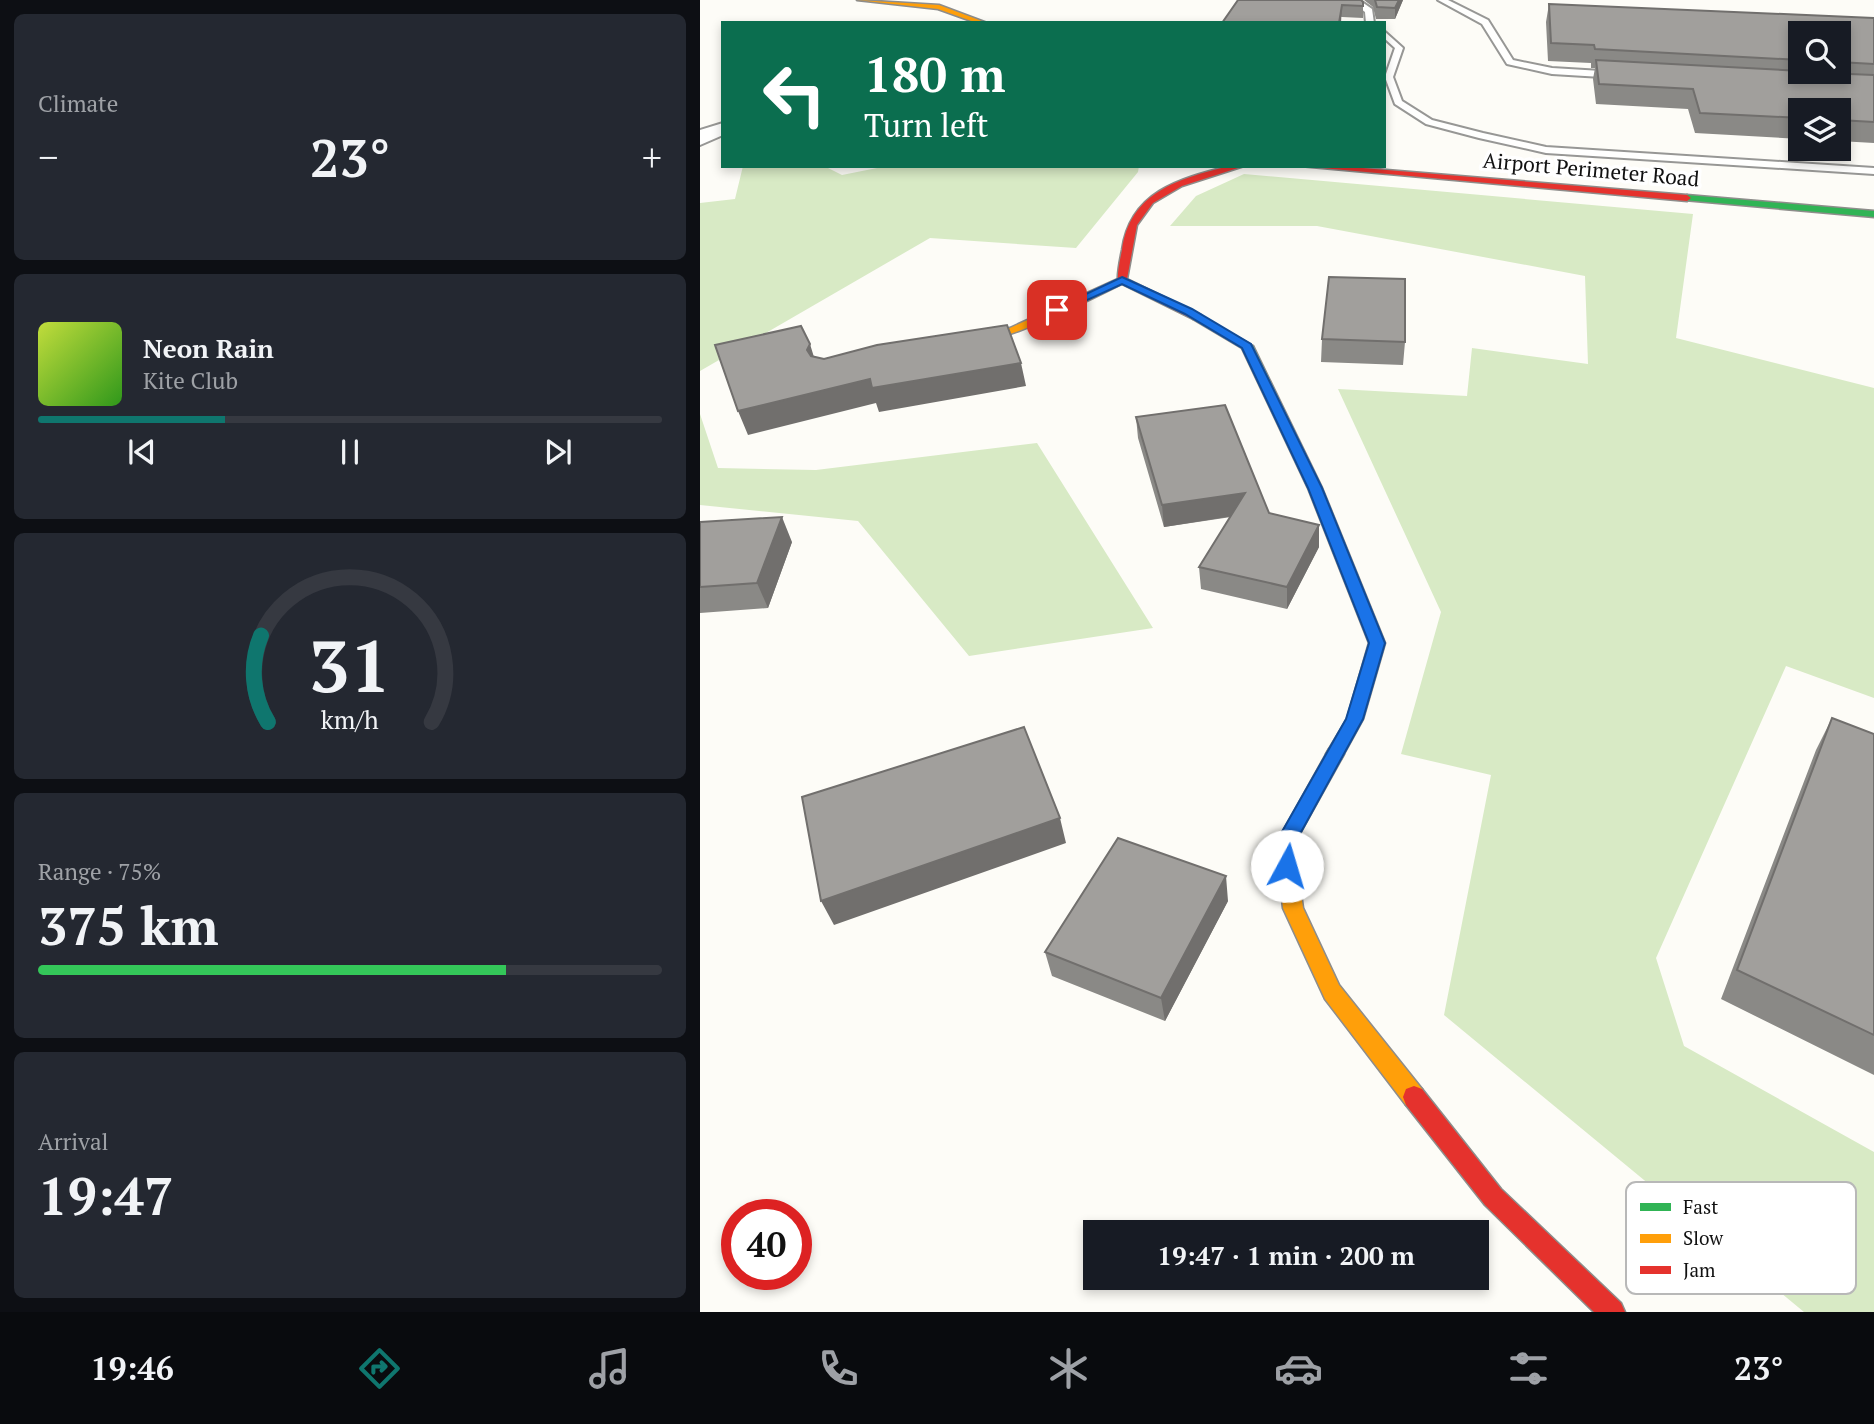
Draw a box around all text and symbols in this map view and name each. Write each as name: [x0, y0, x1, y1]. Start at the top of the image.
map controls: [1788, 21, 1851, 161]
button: search: [1788, 21, 1851, 84]
text: 180 m: [864, 41, 1006, 106]
icon: left: [749, 49, 840, 140]
text: Climate: [38, 88, 118, 119]
button: layers: [1788, 98, 1851, 161]
text: Turn left: [864, 104, 988, 146]
text: 23°: [310, 123, 390, 192]
text: −: [38, 132, 58, 182]
text: +: [642, 132, 662, 182]
street label: Airport Perimeter Road: [1482, 146, 1701, 192]
pin: [1027, 280, 1087, 340]
icon: arrive: [1038, 291, 1076, 329]
text: Neon Rain: [143, 331, 274, 365]
text: Kite Club: [143, 365, 238, 396]
icon: previous: [123, 433, 161, 471]
icon: pause: [331, 433, 369, 471]
icon: next: [539, 433, 577, 471]
text: 31: [309, 616, 391, 713]
text: km/h: [321, 703, 379, 736]
position arrow: [1250, 829, 1324, 903]
text: Range · 75%: [38, 856, 161, 887]
text: 375 km: [38, 891, 219, 960]
text: Arrival: [38, 1126, 109, 1157]
text: 19:47: [38, 1161, 173, 1230]
legend: [1626, 1182, 1856, 1294]
text: Fast: [1683, 1194, 1718, 1219]
speed limit sign: 40: [721, 1199, 812, 1290]
text: Slow: [1683, 1225, 1724, 1250]
text: 19:47 · 1 min · 200 m: [1157, 1238, 1415, 1272]
text: Jam: [1683, 1257, 1716, 1282]
icon: directions: [355, 1344, 404, 1393]
icon: music: [585, 1344, 634, 1393]
icon: phone: [814, 1344, 863, 1393]
icon: climate: [1044, 1344, 1093, 1393]
icon: car: [1274, 1344, 1323, 1393]
icon: filters: [1504, 1344, 1553, 1393]
text: 19:46: [90, 1347, 174, 1389]
text: 23°: [1734, 1347, 1783, 1389]

